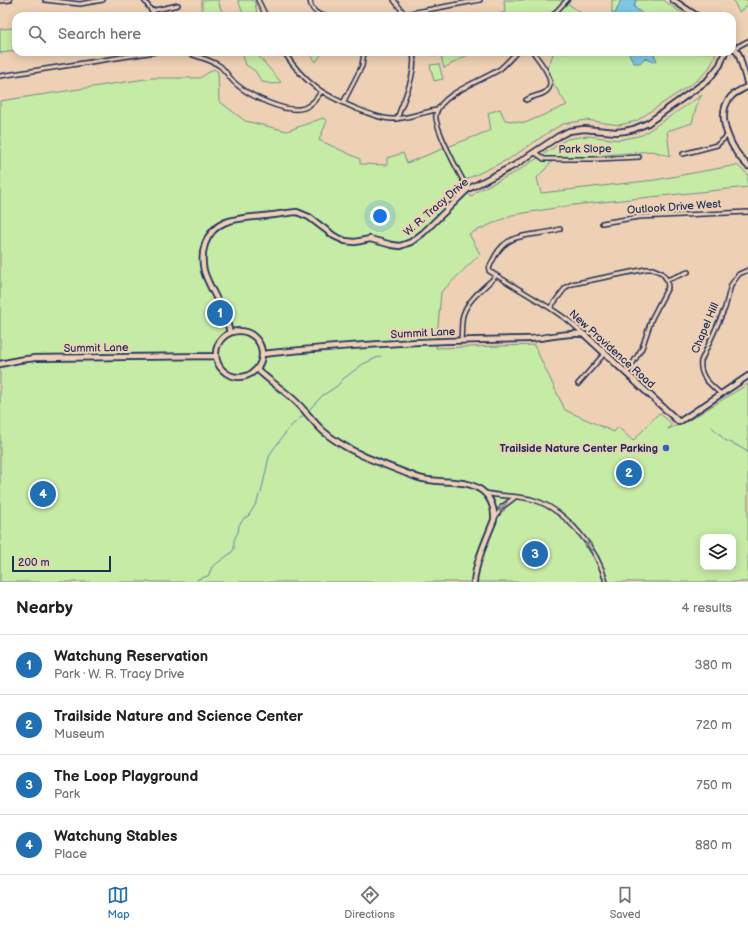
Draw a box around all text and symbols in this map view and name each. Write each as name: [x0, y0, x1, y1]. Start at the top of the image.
search box: [12, 12, 736, 56]
icon: search: [26, 23, 48, 45]
text: Search here: [58, 25, 141, 44]
street label: Park Slope: [558, 142, 612, 156]
street label: W. R. Tracy Drive: [401, 175, 471, 239]
street label: Outlook Drive West: [627, 197, 722, 217]
your location: [370, 206, 390, 226]
pin: 1: [207, 298, 233, 328]
street label: Chapel Hill: [688, 301, 722, 355]
street label: New Providence Road: [566, 307, 658, 391]
street label: Summit Lane: [390, 325, 456, 341]
street label: Summit Lane: [63, 341, 129, 355]
place label: Trailside Nature Center Parking: [500, 442, 658, 455]
marker: Trailside Nature Center Parking: [661, 443, 671, 453]
pin: 2: [616, 458, 642, 488]
pin: 4: [30, 479, 56, 509]
one-way arrow: [499, 502, 508, 512]
map controls: [700, 534, 736, 570]
button: layers: [700, 534, 736, 570]
pin: 3: [522, 539, 548, 569]
one-way arrow: [585, 542, 593, 553]
scale bar: [12, 554, 111, 573]
text: 200 m: [18, 556, 50, 569]
text: Nearby: [16, 598, 73, 618]
text: 4 results: [682, 600, 732, 616]
text: Watchung Reservation: [54, 647, 208, 666]
text: 1: [26, 657, 32, 673]
text: 380 m: [695, 657, 732, 673]
text: Park · W. R. Tracy Drive: [54, 666, 185, 682]
text: Trailside Nature and Science Center: [54, 707, 303, 726]
text: 2: [25, 717, 33, 733]
text: 720 m: [696, 717, 732, 733]
text: Museum: [54, 726, 105, 742]
text: The Loop Playground: [54, 767, 198, 786]
text: 3: [25, 777, 33, 793]
text: 750 m: [696, 777, 732, 793]
text: Park: [54, 786, 80, 802]
text: Watchung Stables: [54, 827, 177, 846]
text: 4: [25, 837, 33, 853]
text: 880 m: [695, 837, 732, 853]
text: Place: [54, 846, 87, 862]
tab: Map: [107, 884, 130, 921]
tab: Directions: [344, 884, 395, 921]
tab: Saved: [610, 884, 641, 921]

